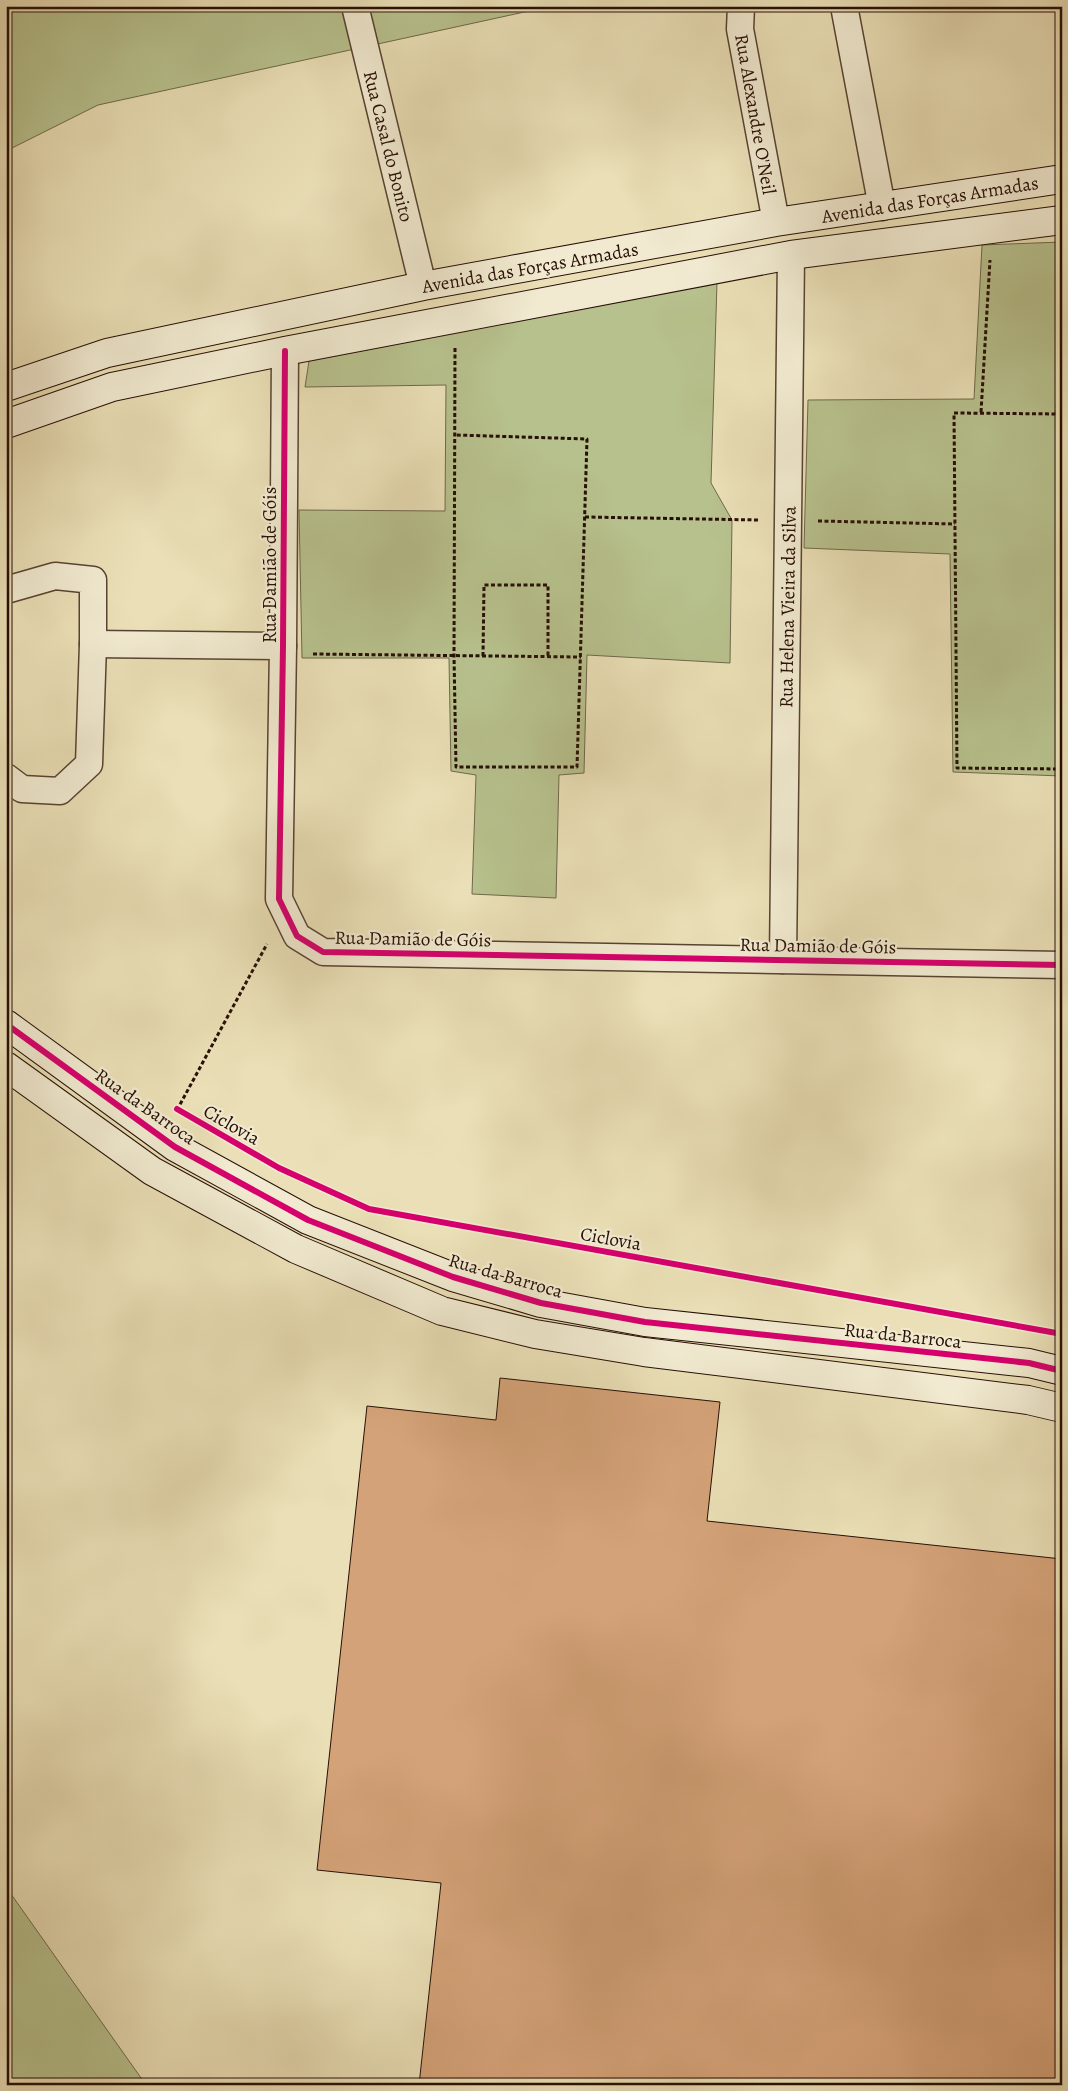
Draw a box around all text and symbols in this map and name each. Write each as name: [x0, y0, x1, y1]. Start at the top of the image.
street label: Rua Alexandre O'Neil: [728, 32, 782, 197]
street label: Rua Casal do Bonito: [357, 68, 419, 225]
street label: Avenida das Forças Armadas: [819, 170, 1041, 230]
street label: Avenida das Forças Armadas: [419, 236, 640, 300]
street label: Rua Damião de Góis: [257, 487, 283, 643]
street label: Rua Helena Vieira da Silva: [773, 506, 803, 708]
street label: Rua Damião de Góis: [334, 925, 492, 953]
street label: Rua Damião de Góis: [739, 932, 897, 960]
street label: Rua da Barroca: [90, 1062, 201, 1151]
street label: Ciclovia: [198, 1098, 265, 1152]
street label: Ciclovia: [578, 1221, 643, 1257]
street label: Rua da Barroca: [446, 1247, 566, 1305]
street label: Rua da Barroca: [843, 1317, 963, 1355]

